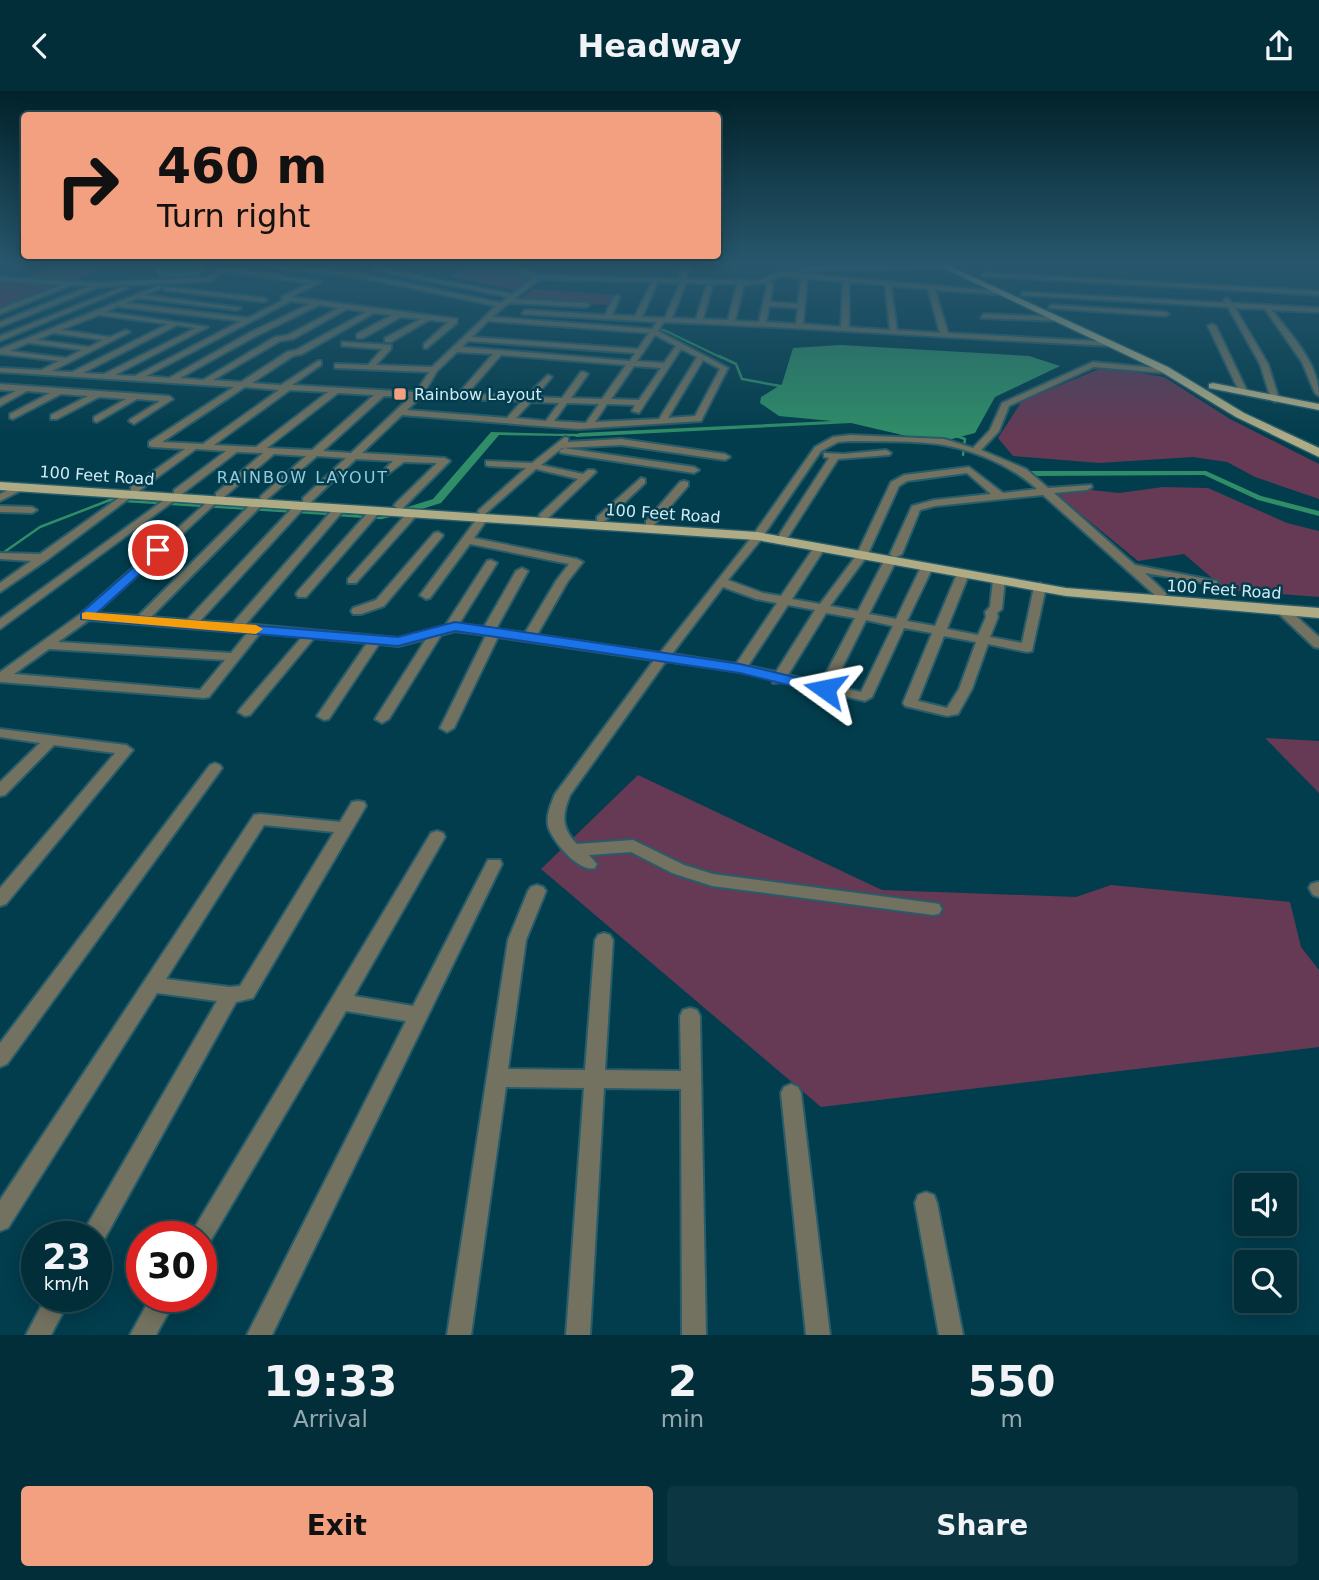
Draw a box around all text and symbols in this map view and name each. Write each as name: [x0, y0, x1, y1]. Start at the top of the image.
icon: back: [21, 27, 59, 65]
text: Headway: [577, 27, 742, 65]
icon: share: [1260, 27, 1298, 65]
text: 460 m: [157, 138, 327, 195]
icon: right: [42, 140, 133, 231]
text: Turn right: [157, 197, 310, 235]
place label: Rainbow Layout: [414, 385, 542, 404]
marker: Rainbow Layout: [392, 386, 408, 402]
street label: 100 Feet Road: [39, 462, 155, 489]
district label: RAINBOW LAYOUT: [217, 468, 389, 487]
street label: 100 Feet Road: [605, 500, 721, 527]
pin: [128, 520, 188, 580]
icon: arrive: [139, 531, 177, 569]
street label: 100 Feet Road: [1166, 576, 1282, 603]
position arrow: [788, 652, 862, 726]
map controls: [1234, 1173, 1297, 1313]
button: sound: [1234, 1173, 1297, 1236]
speed limit sign: 30: [126, 1221, 217, 1312]
text: 23: [42, 1237, 91, 1277]
button: search: [1234, 1250, 1297, 1313]
text: km/h: [44, 1273, 89, 1294]
text: 19:33: [264, 1357, 397, 1406]
text: 2: [668, 1357, 697, 1406]
text: 550: [968, 1357, 1055, 1406]
text: Arrival: [293, 1406, 368, 1432]
text: min: [661, 1406, 704, 1432]
text: m: [1000, 1406, 1023, 1432]
button: Exit: [21, 1486, 653, 1566]
button: Share: [667, 1486, 1298, 1566]

